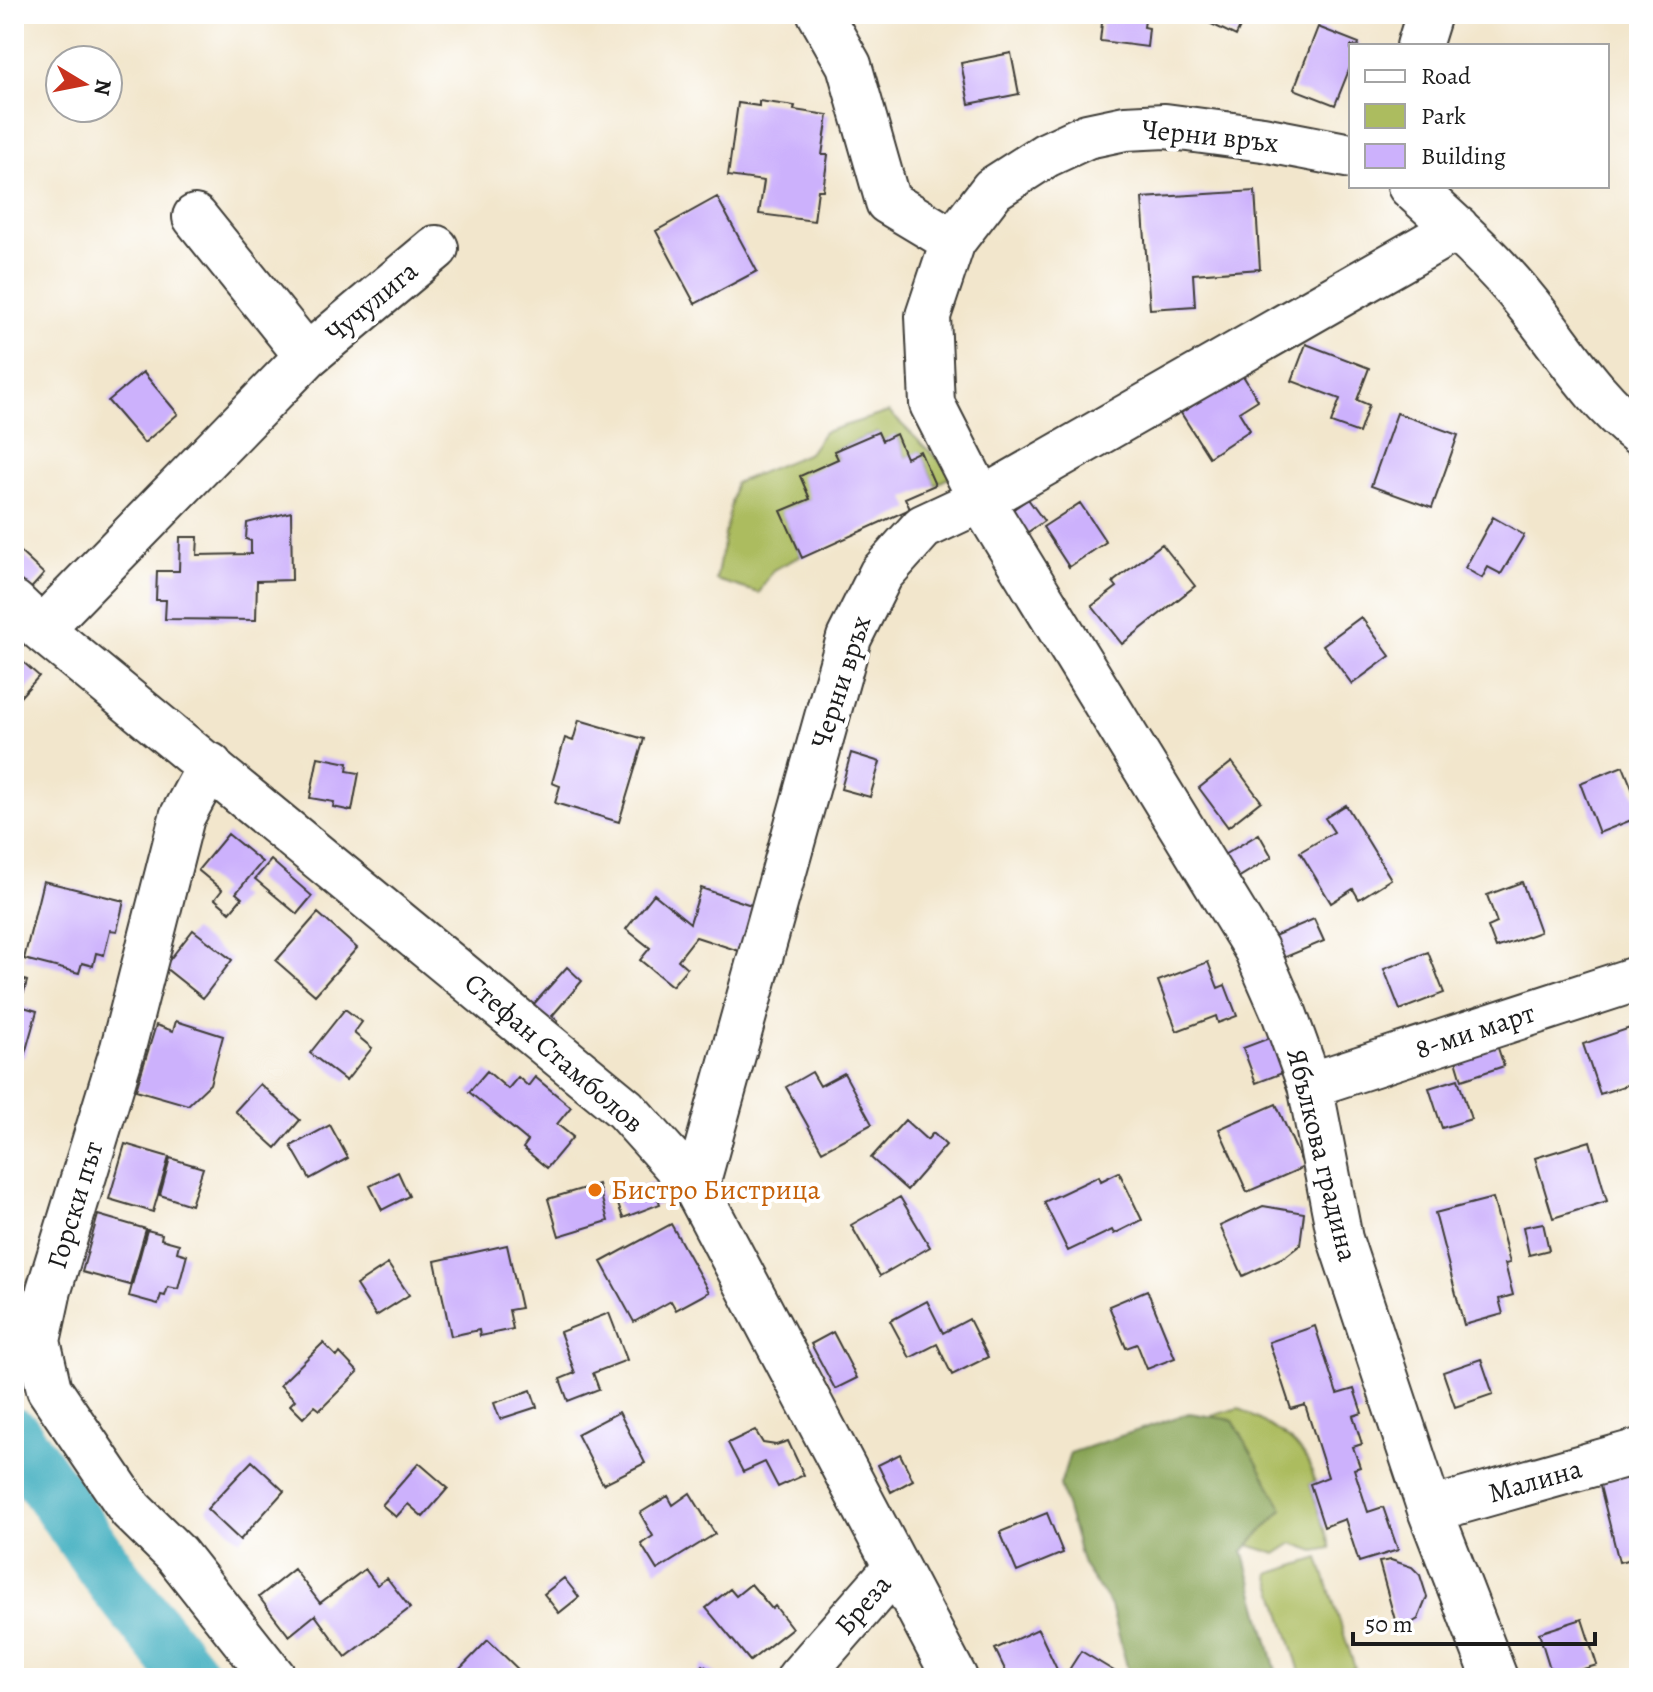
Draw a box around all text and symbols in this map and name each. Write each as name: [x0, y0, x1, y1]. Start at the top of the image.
north arrow: [44, 44, 124, 124]
legend: [1349, 44, 1609, 188]
text: Road: [1421, 60, 1471, 92]
text: N: [87, 77, 119, 98]
text: Park: [1421, 100, 1466, 132]
street label: Черни връх: [1140, 110, 1281, 162]
text: Building: [1421, 140, 1506, 172]
street label: Чучулига: [318, 252, 426, 352]
street label: Черни връх: [802, 611, 880, 753]
street label: Стефан Стамболов: [456, 964, 652, 1142]
street label: 8-ми март: [1410, 994, 1540, 1068]
street label: Ябълкова градина: [1277, 1045, 1367, 1265]
street label: Горски път: [38, 1137, 112, 1273]
place label: Бистро Бистрица: [611, 1171, 820, 1209]
marker: Бистро Бистрица: [586, 1181, 604, 1199]
street label: Малина: [1484, 1449, 1586, 1512]
street label: Бреза: [826, 1566, 900, 1644]
scale bar: [1353, 1596, 1595, 1646]
text: 50 m: [1365, 1608, 1413, 1640]

